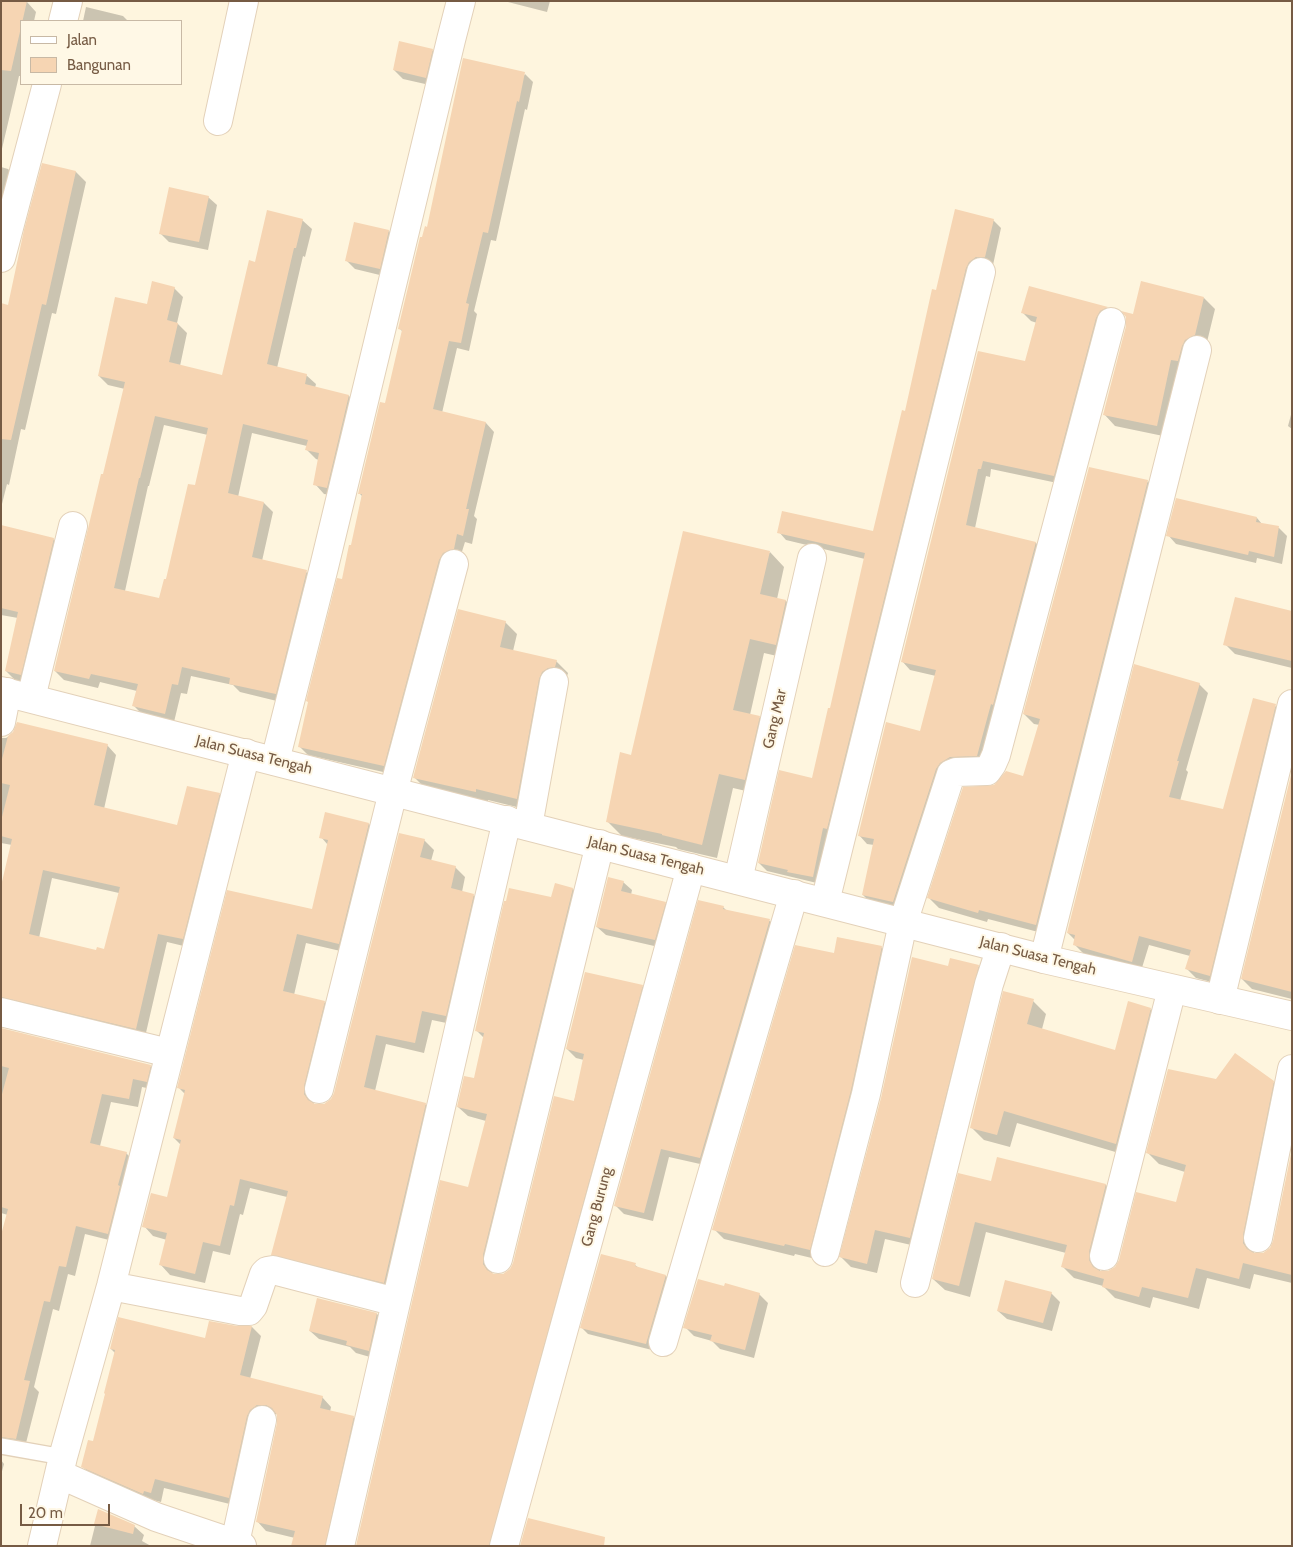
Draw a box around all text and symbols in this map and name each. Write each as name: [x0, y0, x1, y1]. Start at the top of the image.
legend: [20, 20, 182, 85]
text: Jalan: [67, 31, 97, 49]
text: Bangunan: [67, 56, 131, 74]
street label: Gang Mar: [759, 687, 791, 751]
street label: Jalan Suasa Tengah: [194, 732, 314, 778]
street label: Jalan Suasa Tengah: [586, 833, 706, 879]
street label: Jalan Suasa Tengah: [978, 933, 1098, 979]
street label: Gang Burung: [578, 1165, 616, 1249]
scale bar: [22, 1494, 112, 1526]
text: 20 m: [28, 1504, 63, 1522]

